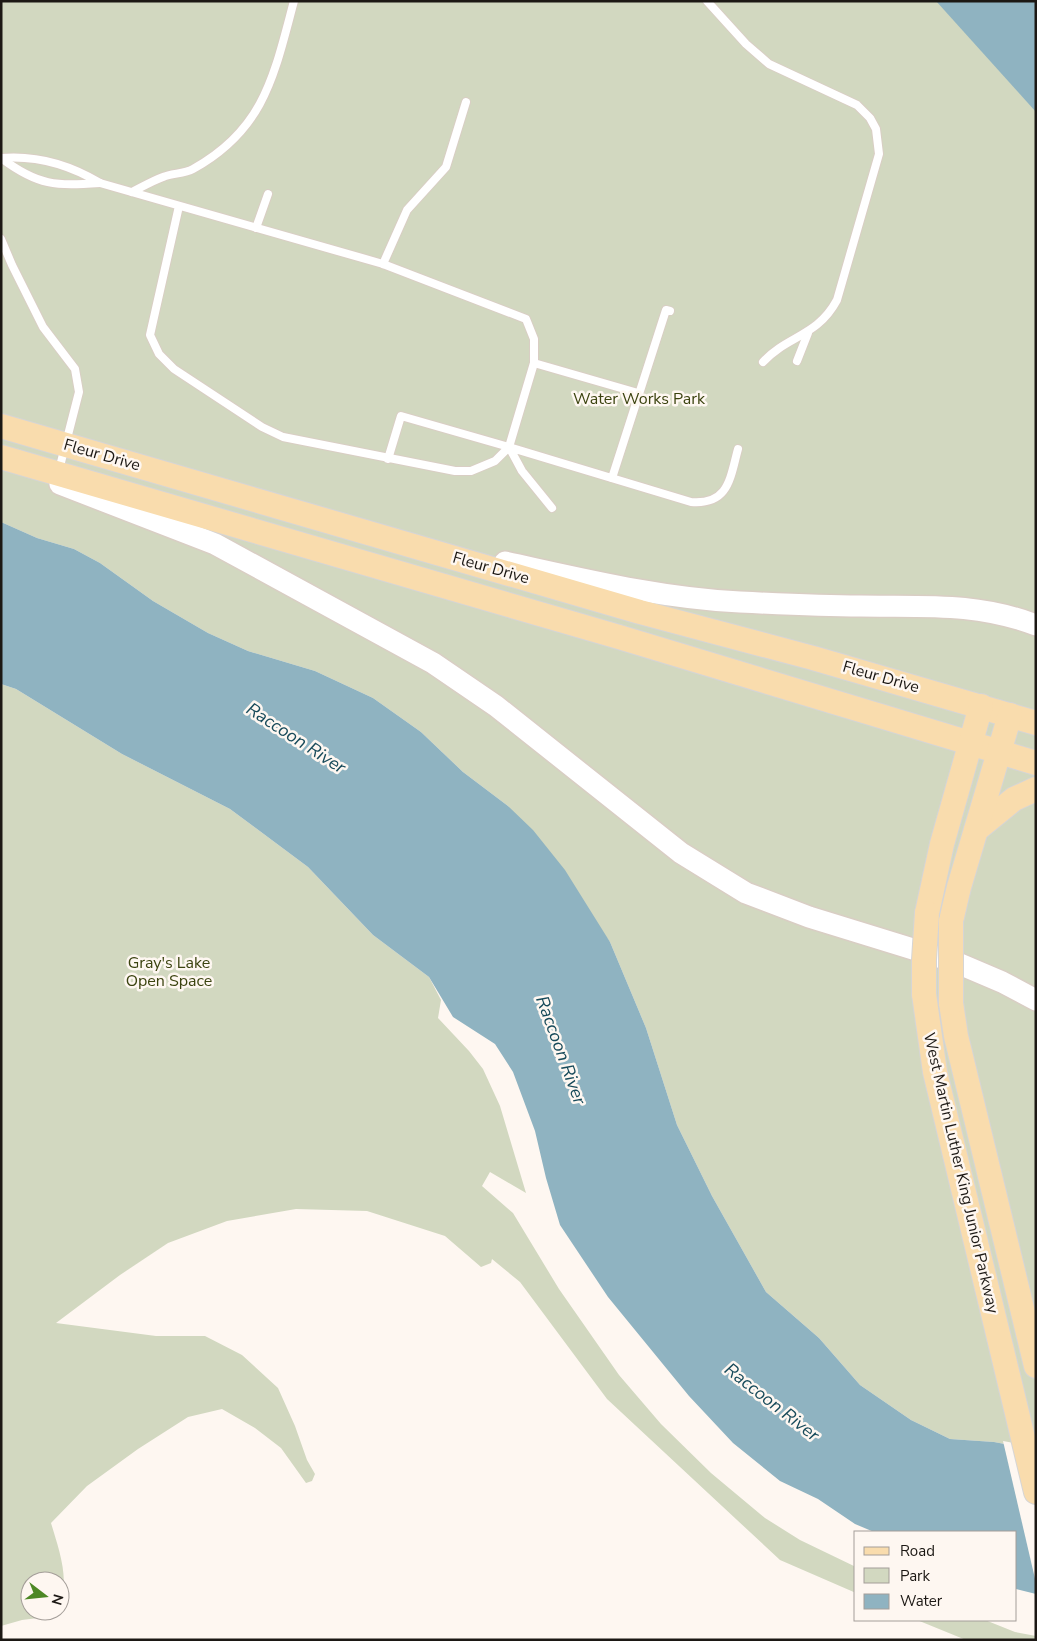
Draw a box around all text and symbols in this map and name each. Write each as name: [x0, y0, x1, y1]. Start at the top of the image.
park label: Water Works Park: [573, 388, 706, 410]
street label: Fleur Drive: [61, 434, 143, 476]
street label: Fleur Drive: [450, 547, 532, 589]
street label: Fleur Drive: [840, 656, 922, 698]
water label: Raccoon River: [242, 697, 351, 779]
park label: Gray's Lake Open Space: [126, 952, 212, 992]
water label: Raccoon River: [530, 992, 592, 1108]
street label: West Martin Luther King Junior Parkway: [918, 1030, 1004, 1316]
water label: Raccoon River: [720, 1357, 825, 1447]
legend: [854, 1531, 1017, 1621]
text: Road: [900, 1541, 935, 1561]
text: Park: [900, 1566, 930, 1586]
north arrow: [20, 1571, 70, 1621]
text: Water: [900, 1591, 943, 1611]
text: N: [46, 1592, 68, 1607]

